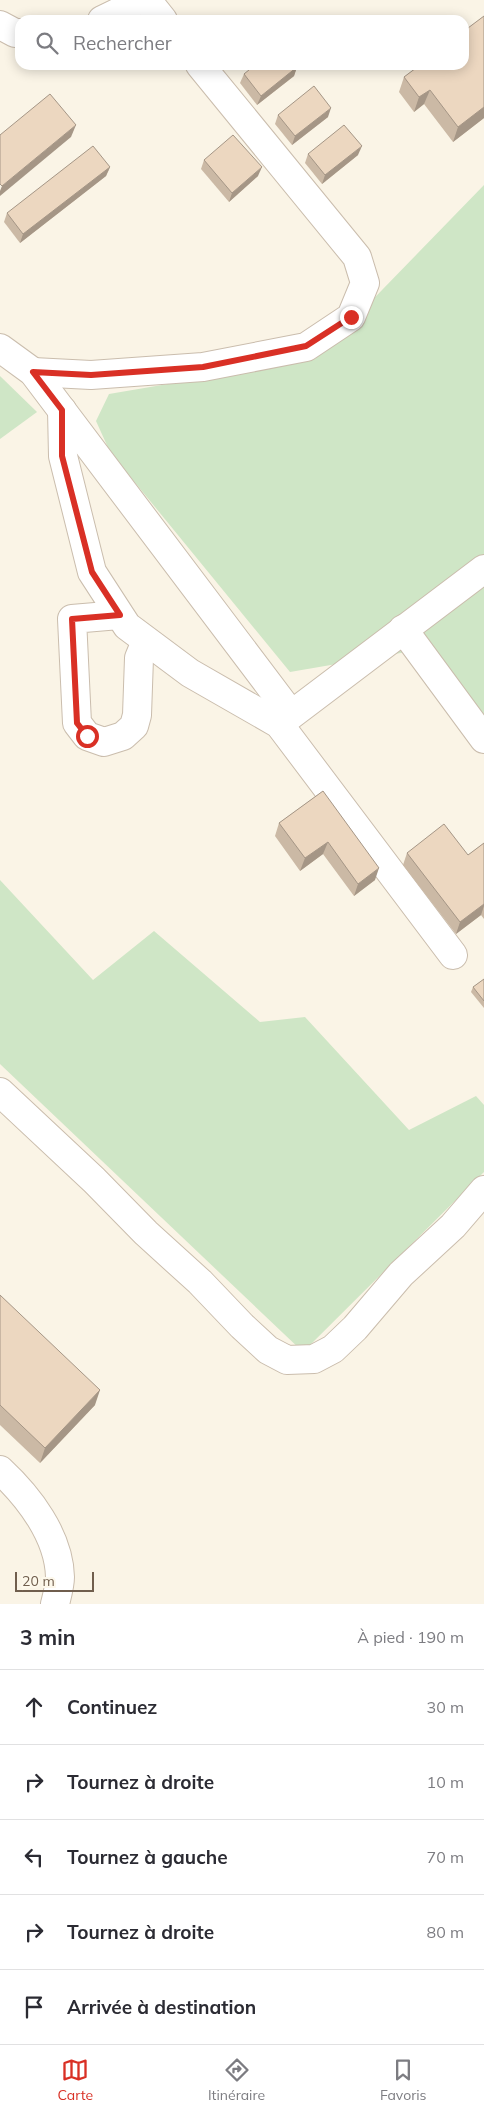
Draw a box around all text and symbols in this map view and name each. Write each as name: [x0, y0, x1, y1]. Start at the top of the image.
search box: [15, 15, 469, 70]
icon: search: [33, 29, 61, 57]
text: Rechercher: [73, 31, 172, 55]
route end: [340, 306, 363, 329]
route start: [76, 725, 99, 748]
scale bar: [15, 1569, 94, 1592]
text: 20 m: [22, 1572, 55, 1590]
text: 3 min: [20, 1624, 75, 1650]
text: À pied · 190 m: [357, 1627, 464, 1647]
icon: ahead: [20, 1693, 48, 1721]
text: Continuez: [67, 1695, 157, 1719]
text: 30 m: [427, 1697, 464, 1717]
icon: right: [20, 1768, 48, 1796]
text: Tournez à droite: [67, 1770, 214, 1794]
text: 10 m: [427, 1772, 464, 1792]
icon: left: [20, 1843, 48, 1871]
text: Tournez à gauche: [67, 1845, 228, 1869]
text: 70 m: [427, 1847, 464, 1867]
icon: right: [20, 1918, 48, 1946]
text: Tournez à droite: [67, 1920, 214, 1944]
text: 80 m: [427, 1922, 464, 1942]
icon: arrive: [20, 1993, 48, 2021]
text: Arrivée à destination: [67, 1995, 256, 2019]
tab: Carte: [57, 2056, 93, 2104]
tab: Itinéraire: [208, 2056, 265, 2104]
tab: Favoris: [380, 2056, 427, 2104]

